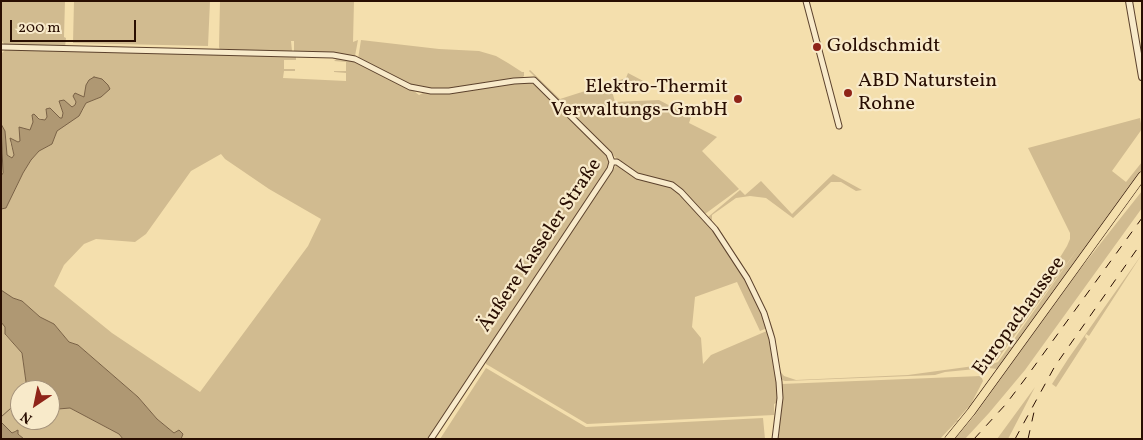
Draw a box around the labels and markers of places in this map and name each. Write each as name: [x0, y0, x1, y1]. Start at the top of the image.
place label: Goldschmidt: [827, 35, 940, 59]
marker: Goldschmidt: [811, 41, 823, 53]
place label: ABD Naturstein Rohne: [858, 70, 997, 117]
place label: Elektro-Thermit Verwaltungs-GmbH: [551, 76, 728, 123]
marker: ABD Naturstein Rohne: [842, 87, 854, 99]
marker: Elektro-Thermit Verwaltungs-GmbH: [732, 93, 744, 105]

